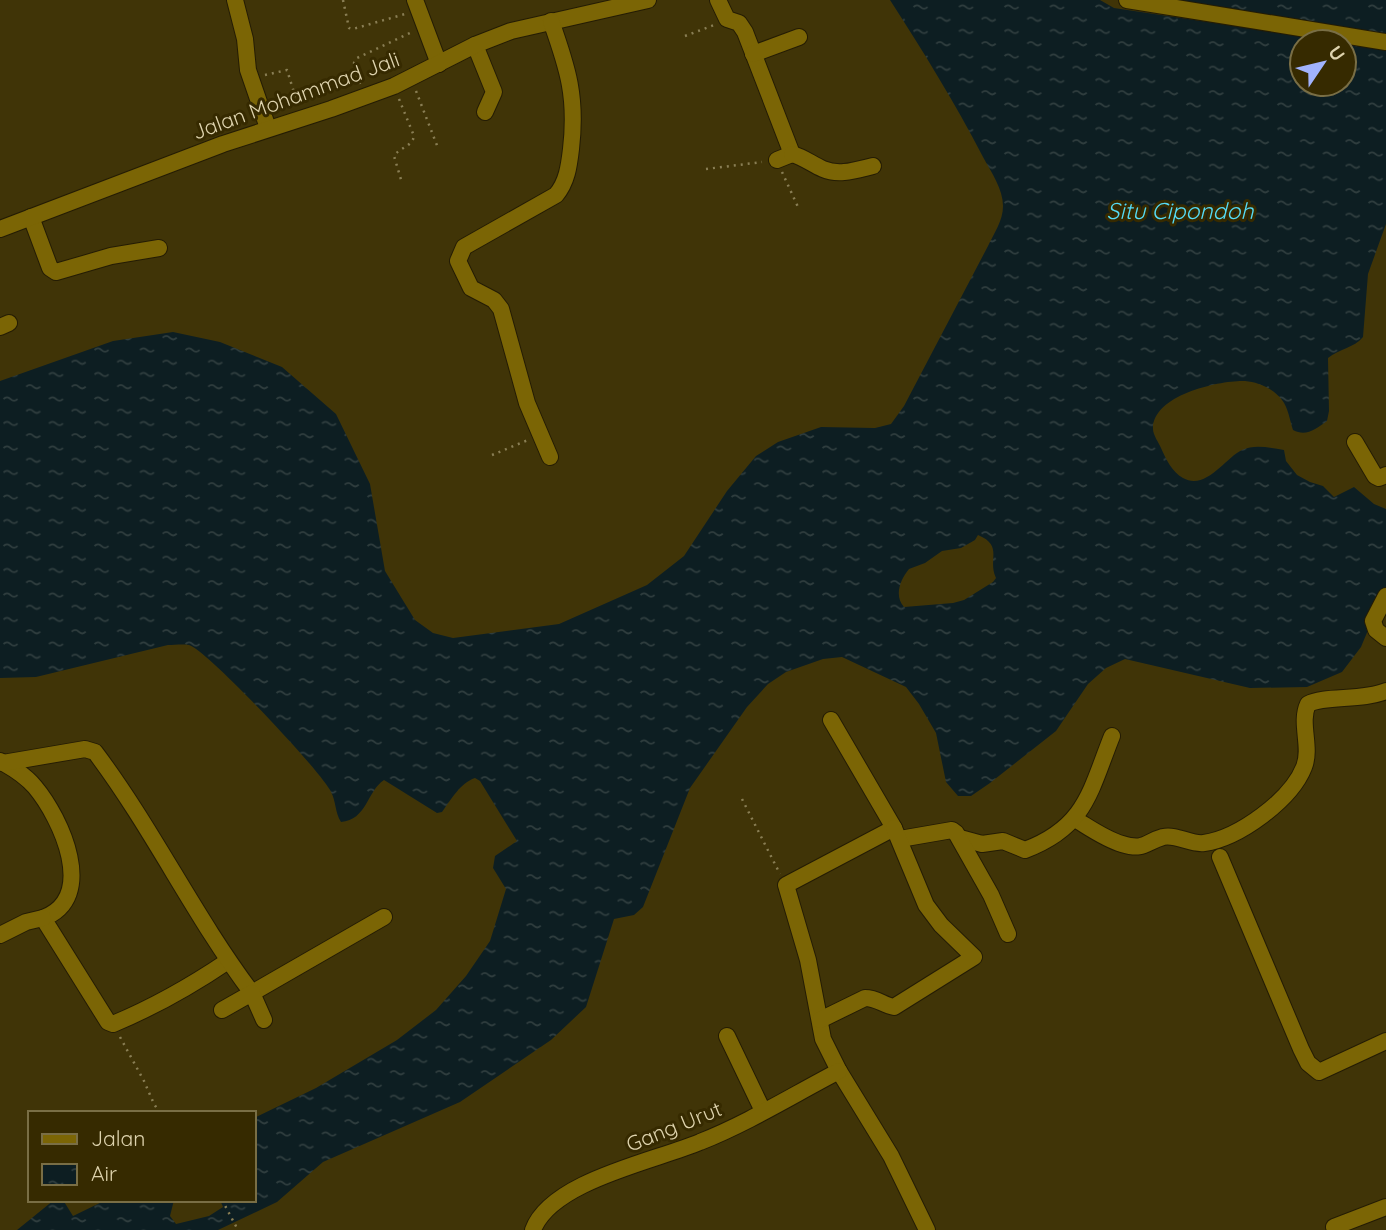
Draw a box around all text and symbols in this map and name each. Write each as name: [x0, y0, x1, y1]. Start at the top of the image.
north arrow: [1288, 28, 1358, 98]
text: U: [1323, 41, 1351, 66]
street label: Jalan Mohammad Jali: [189, 45, 403, 145]
water label: Situ Cipondoh: [1107, 196, 1254, 225]
street label: Gang Urut: [622, 1095, 725, 1157]
legend: [28, 1111, 256, 1202]
text: Jalan: [91, 1125, 145, 1151]
text: Air: [91, 1160, 117, 1186]

